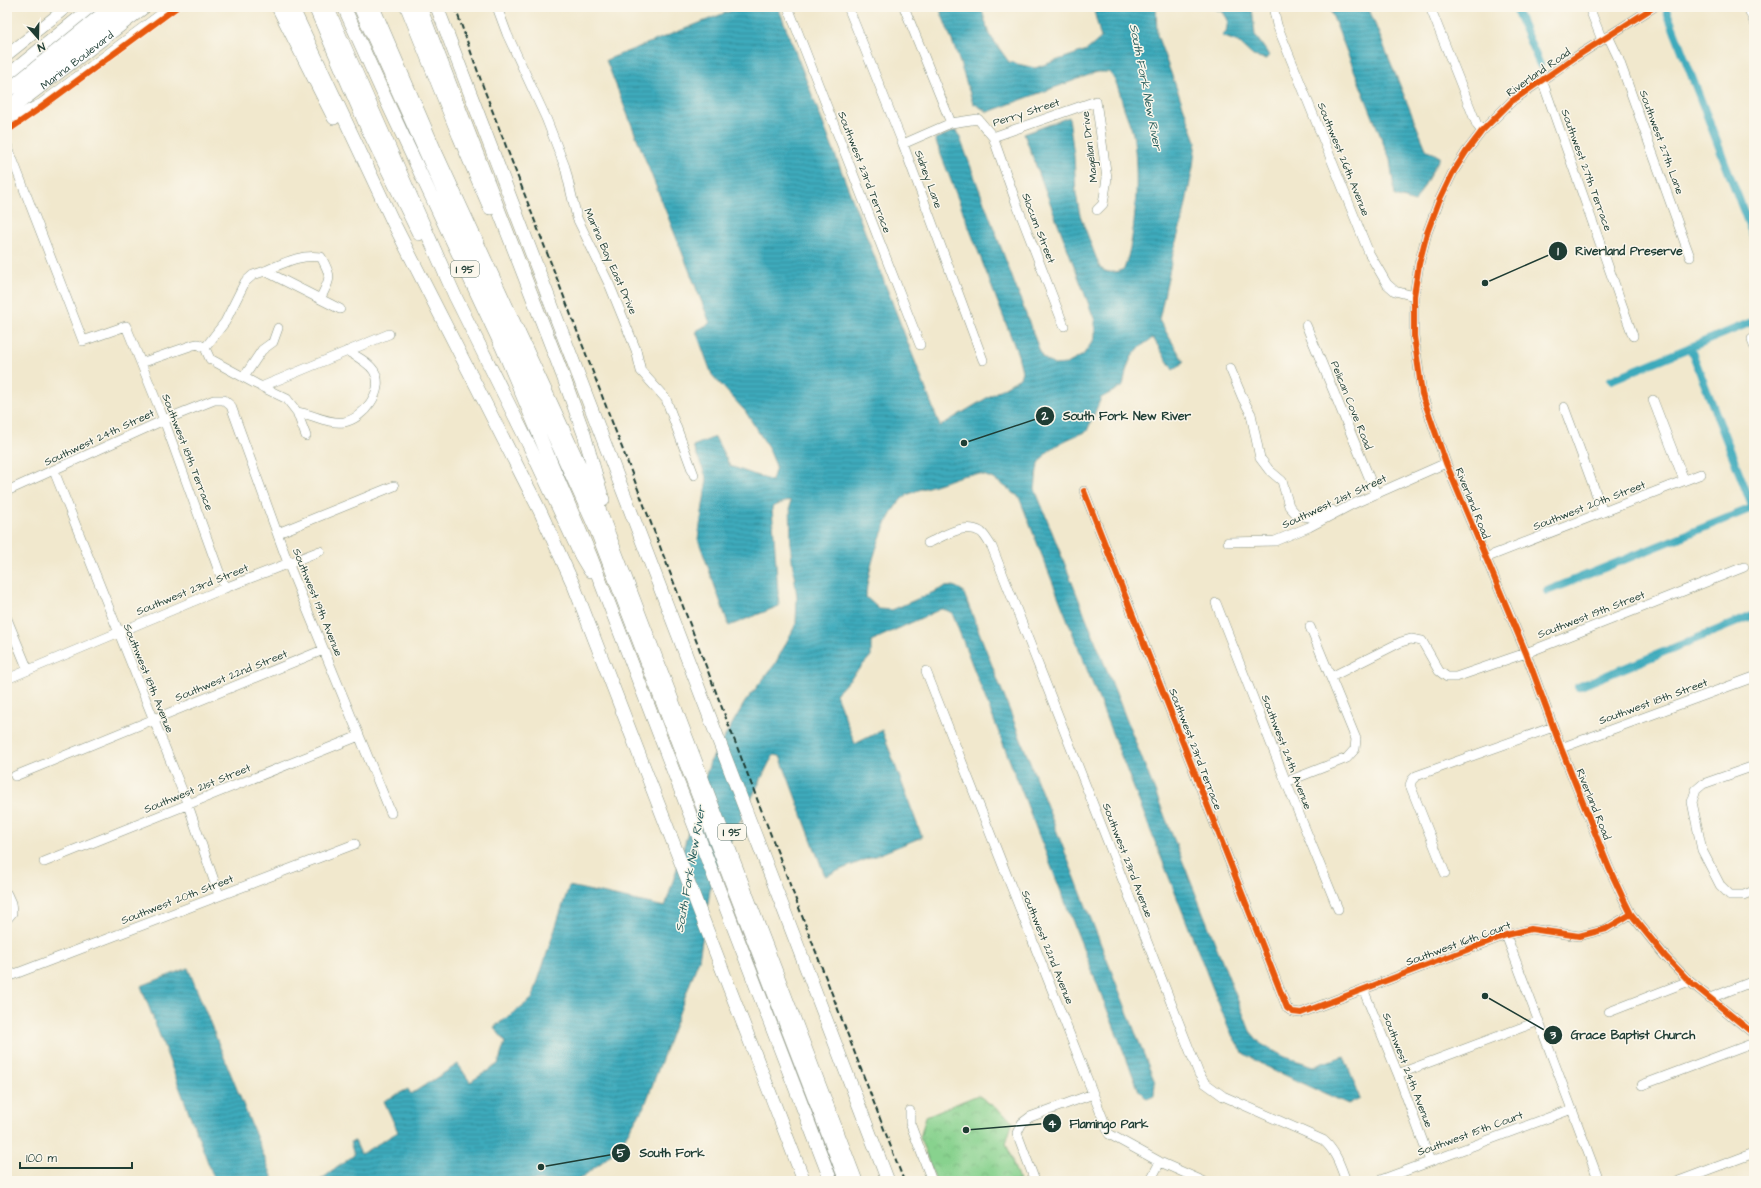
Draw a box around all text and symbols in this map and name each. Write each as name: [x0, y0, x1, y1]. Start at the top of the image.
north arrow: [18, 18, 58, 58]
water label: South Fork New River: [1125, 23, 1166, 153]
street label: Marina Boulevard: [37, 27, 117, 93]
text: N: [35, 39, 47, 55]
street label: Riverland Road: [1503, 44, 1574, 100]
street label: Southwest 27th Lane: [1636, 88, 1687, 196]
street label: Perry Street: [991, 94, 1062, 131]
street label: Southwest 26th Avenue: [1314, 100, 1373, 218]
street label: Southwest 27th Terrace: [1557, 107, 1616, 233]
street label: Southwest 23rd Terrace: [834, 109, 895, 235]
street label: Magellan Drive: [1078, 110, 1102, 183]
street label: Sidney Lane: [910, 148, 946, 211]
street label: Slocum Street: [1018, 191, 1059, 266]
street label: Marina Bay East Drive: [579, 206, 641, 317]
callout: Riverland Preserve: [1548, 239, 1691, 263]
text: 1: [1557, 243, 1559, 260]
text: Riverland Preserve: [1575, 243, 1683, 260]
road number: I 95: [451, 261, 479, 277]
street label: Pelican Cove Road: [1327, 359, 1376, 452]
street label: Southwest 18th Terrace: [158, 391, 217, 513]
callout: South Fork New River: [1035, 404, 1199, 428]
street label: Southwest 24th Street: [42, 405, 157, 470]
text: 2: [1041, 408, 1049, 425]
text: South Fork New River: [1062, 408, 1191, 425]
street label: Riverland Road: [1451, 465, 1494, 541]
street label: Southwest 21st Street: [1279, 470, 1390, 532]
street label: Southwest 20th Street: [1531, 477, 1648, 534]
street label: Southwest 19th Avenue: [289, 546, 346, 659]
street label: Southwest 23rd Street: [134, 560, 251, 619]
street label: Southwest 19th Street: [1535, 587, 1648, 642]
street label: Southwest 18th Avenue: [120, 621, 177, 735]
street label: Southwest 22nd Street: [173, 646, 290, 705]
street label: Southwest 18th Street: [1597, 675, 1710, 728]
street label: Southwest 23rd Terrace: [1165, 686, 1226, 812]
street label: Southwest 24th Avenue: [1258, 693, 1315, 812]
street label: Southwest 21st Street: [142, 760, 253, 817]
street label: Riverland Road: [1572, 766, 1615, 842]
street label: Southwest 23rd Avenue: [1099, 801, 1156, 920]
water label: South Fork New River: [671, 803, 710, 934]
road number: I 95: [718, 824, 746, 840]
street label: Southwest 20th Street: [119, 871, 236, 928]
street label: Southwest 22nd Avenue: [1018, 888, 1077, 1007]
street label: Southwest 16th Court: [1404, 917, 1513, 969]
street label: Southwest 24th Avenue: [1379, 1011, 1436, 1130]
callout: Grace Baptist Church: [1543, 1023, 1703, 1047]
text: 3: [1549, 1027, 1557, 1044]
text: Grace Baptist Church: [1571, 1027, 1696, 1045]
street label: Southwest 15th Court: [1415, 1107, 1526, 1160]
callout: Flamingo Park: [1042, 1111, 1157, 1135]
text: 4: [1048, 1116, 1057, 1133]
text: Flamingo Park: [1070, 1116, 1149, 1135]
callout: South Fork: [611, 1141, 713, 1165]
scale bar: [20, 1144, 132, 1170]
text: 5: [617, 1145, 626, 1162]
text: South Fork: [638, 1145, 705, 1162]
text: 100 m: [26, 1150, 57, 1167]

